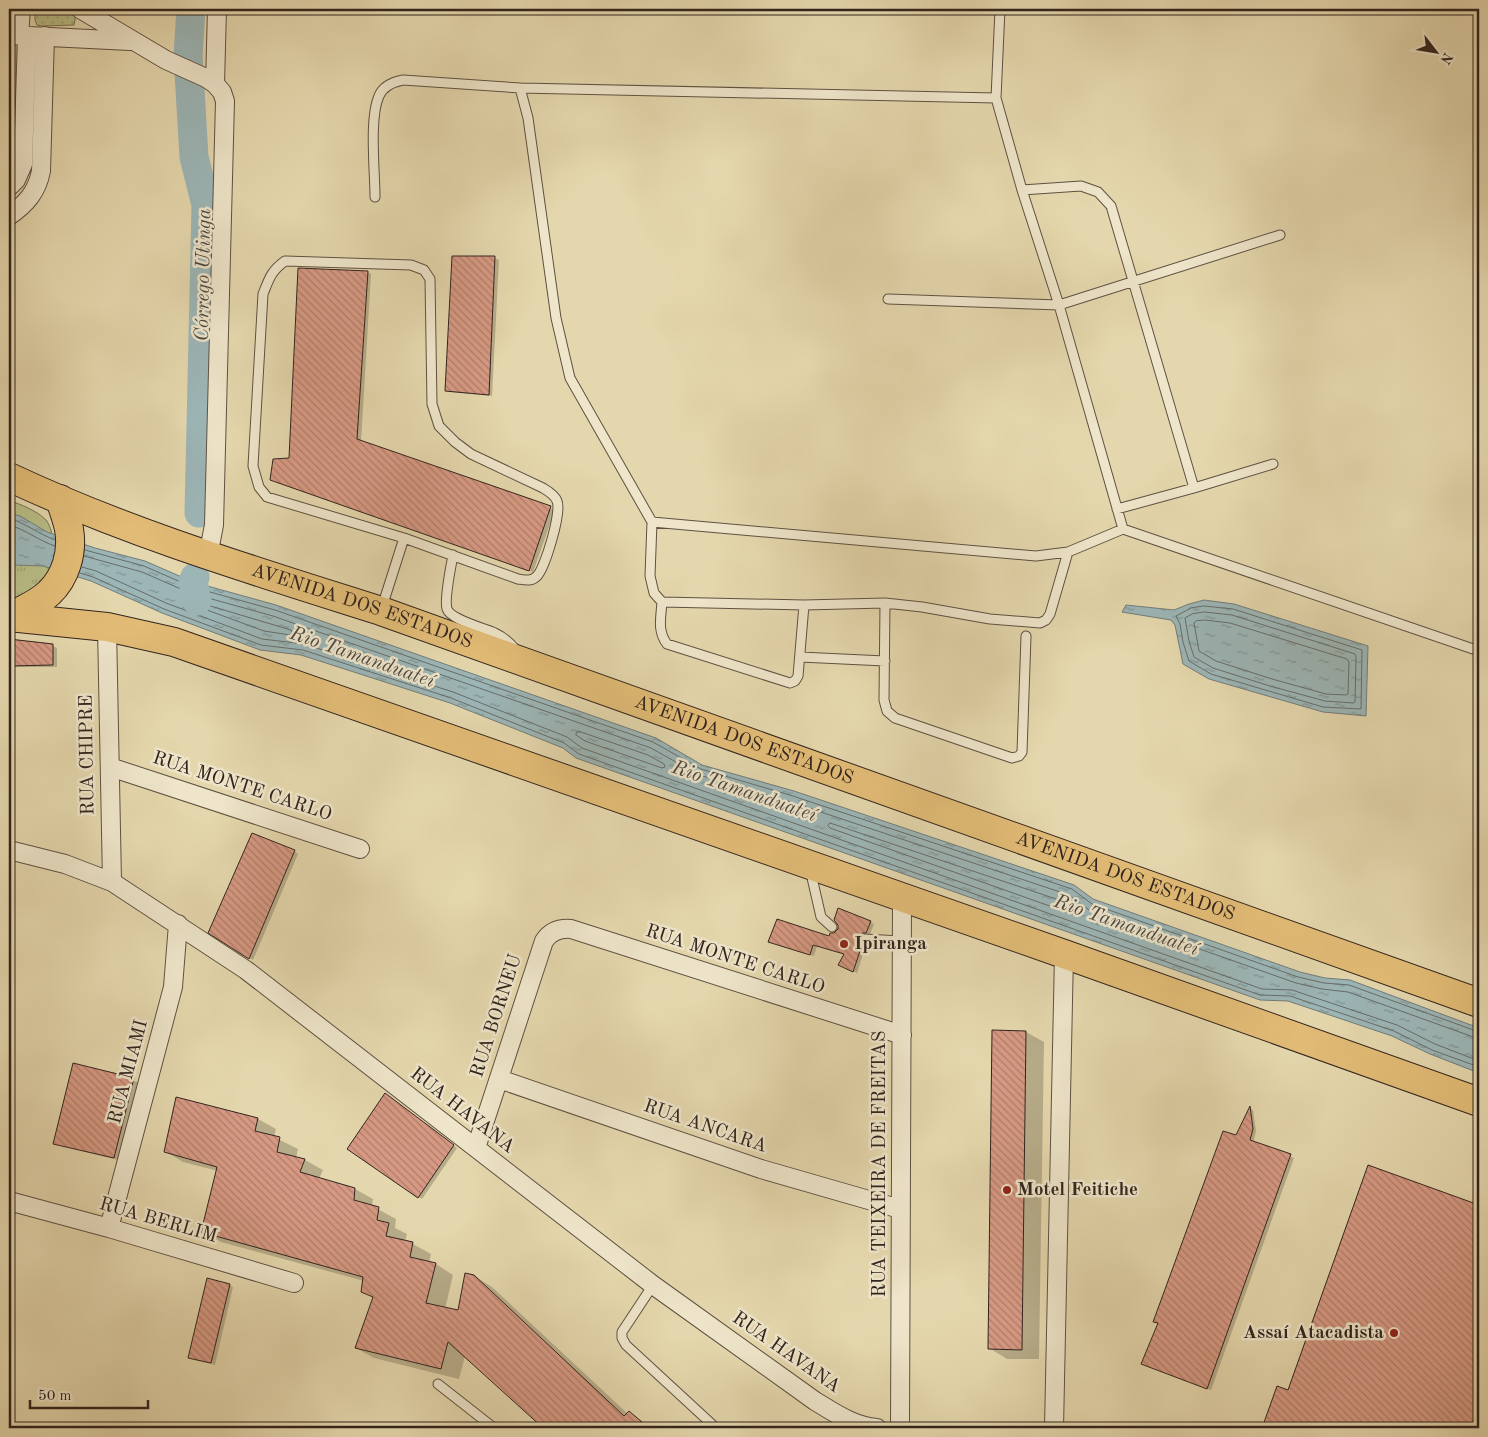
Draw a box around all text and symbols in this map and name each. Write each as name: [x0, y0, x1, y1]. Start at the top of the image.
north arrow: [1410, 28, 1460, 78]
text: N: [1437, 50, 1455, 67]
water label: Córrego Utinga: [193, 208, 215, 342]
street label: AVENIDA DOS ESTADOS: [249, 561, 475, 652]
water label: Rio Tamanduateí: [286, 624, 438, 693]
street label: AVENIDA DOS ESTADOS: [632, 693, 856, 788]
street label: RUA CHIPRE: [77, 695, 99, 815]
street label: RUA MONTE CARLO: [150, 749, 334, 825]
water label: Rio Tamanduateí: [668, 758, 820, 827]
street label: AVENIDA DOS ESTADOS: [1013, 829, 1237, 925]
water label: Rio Tamanduateí: [1050, 892, 1202, 961]
street label: RUA MONTE CARLO: [643, 922, 827, 998]
place label: Ipiranga: [854, 935, 927, 954]
marker: Ipiranga: [838, 938, 850, 950]
street label: RUA BORNEU: [468, 952, 526, 1080]
street label: RUA MIAMI: [106, 1018, 152, 1126]
street label: RUA TEIXEIRA DE FREITAS: [871, 1031, 890, 1297]
street label: RUA HAVANA: [406, 1064, 518, 1158]
street label: RUA ANCARA: [641, 1097, 770, 1157]
place label: Motel Feitiche: [1017, 1181, 1138, 1200]
marker: Motel Feitiche: [1001, 1184, 1013, 1196]
street label: RUA BERLIM: [97, 1195, 219, 1247]
street label: RUA HAVANA: [728, 1309, 844, 1398]
place label: Assaí Atacadista: [1243, 1324, 1384, 1343]
marker: Assaí Atacadista: [1388, 1327, 1400, 1339]
scale bar: [30, 1377, 148, 1409]
text: 50 m: [38, 1389, 72, 1404]

